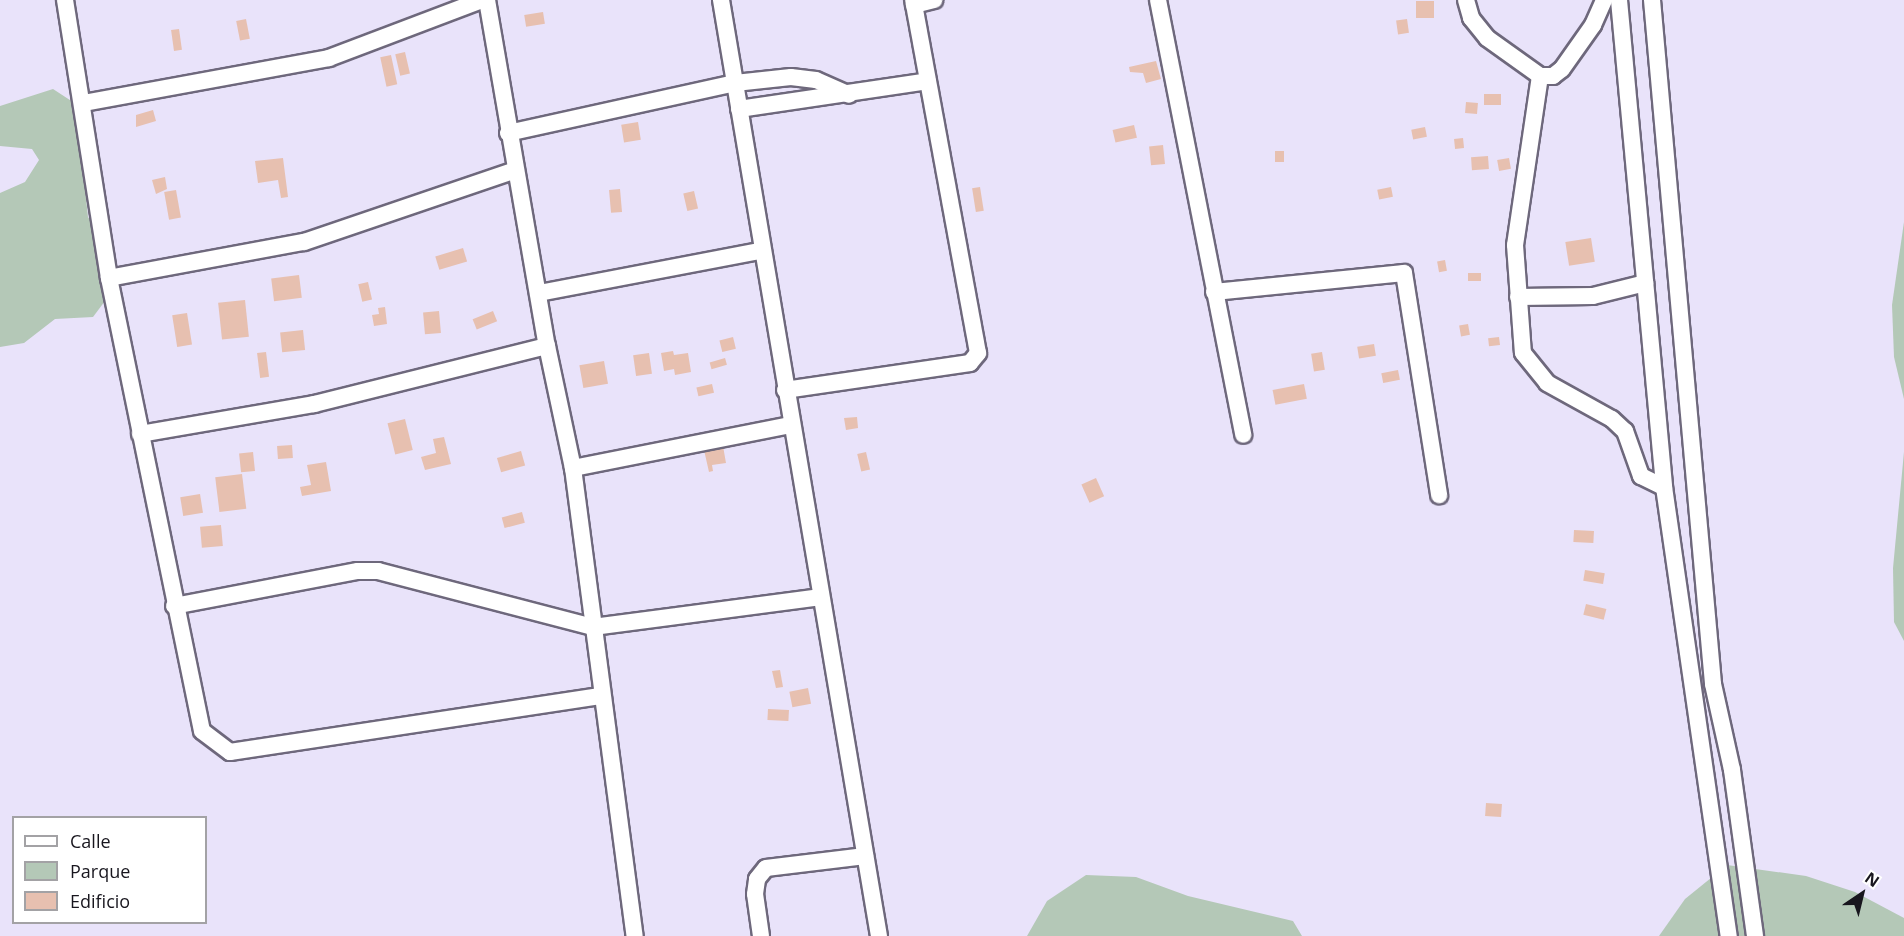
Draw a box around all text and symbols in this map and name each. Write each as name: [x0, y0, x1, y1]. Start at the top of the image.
legend: [12, 816, 207, 924]
text: Calle: [70, 829, 111, 853]
text: Parque: [70, 859, 130, 883]
north arrow: [1832, 864, 1892, 924]
text: N: [1861, 867, 1884, 892]
text: Edificio: [70, 889, 130, 913]

